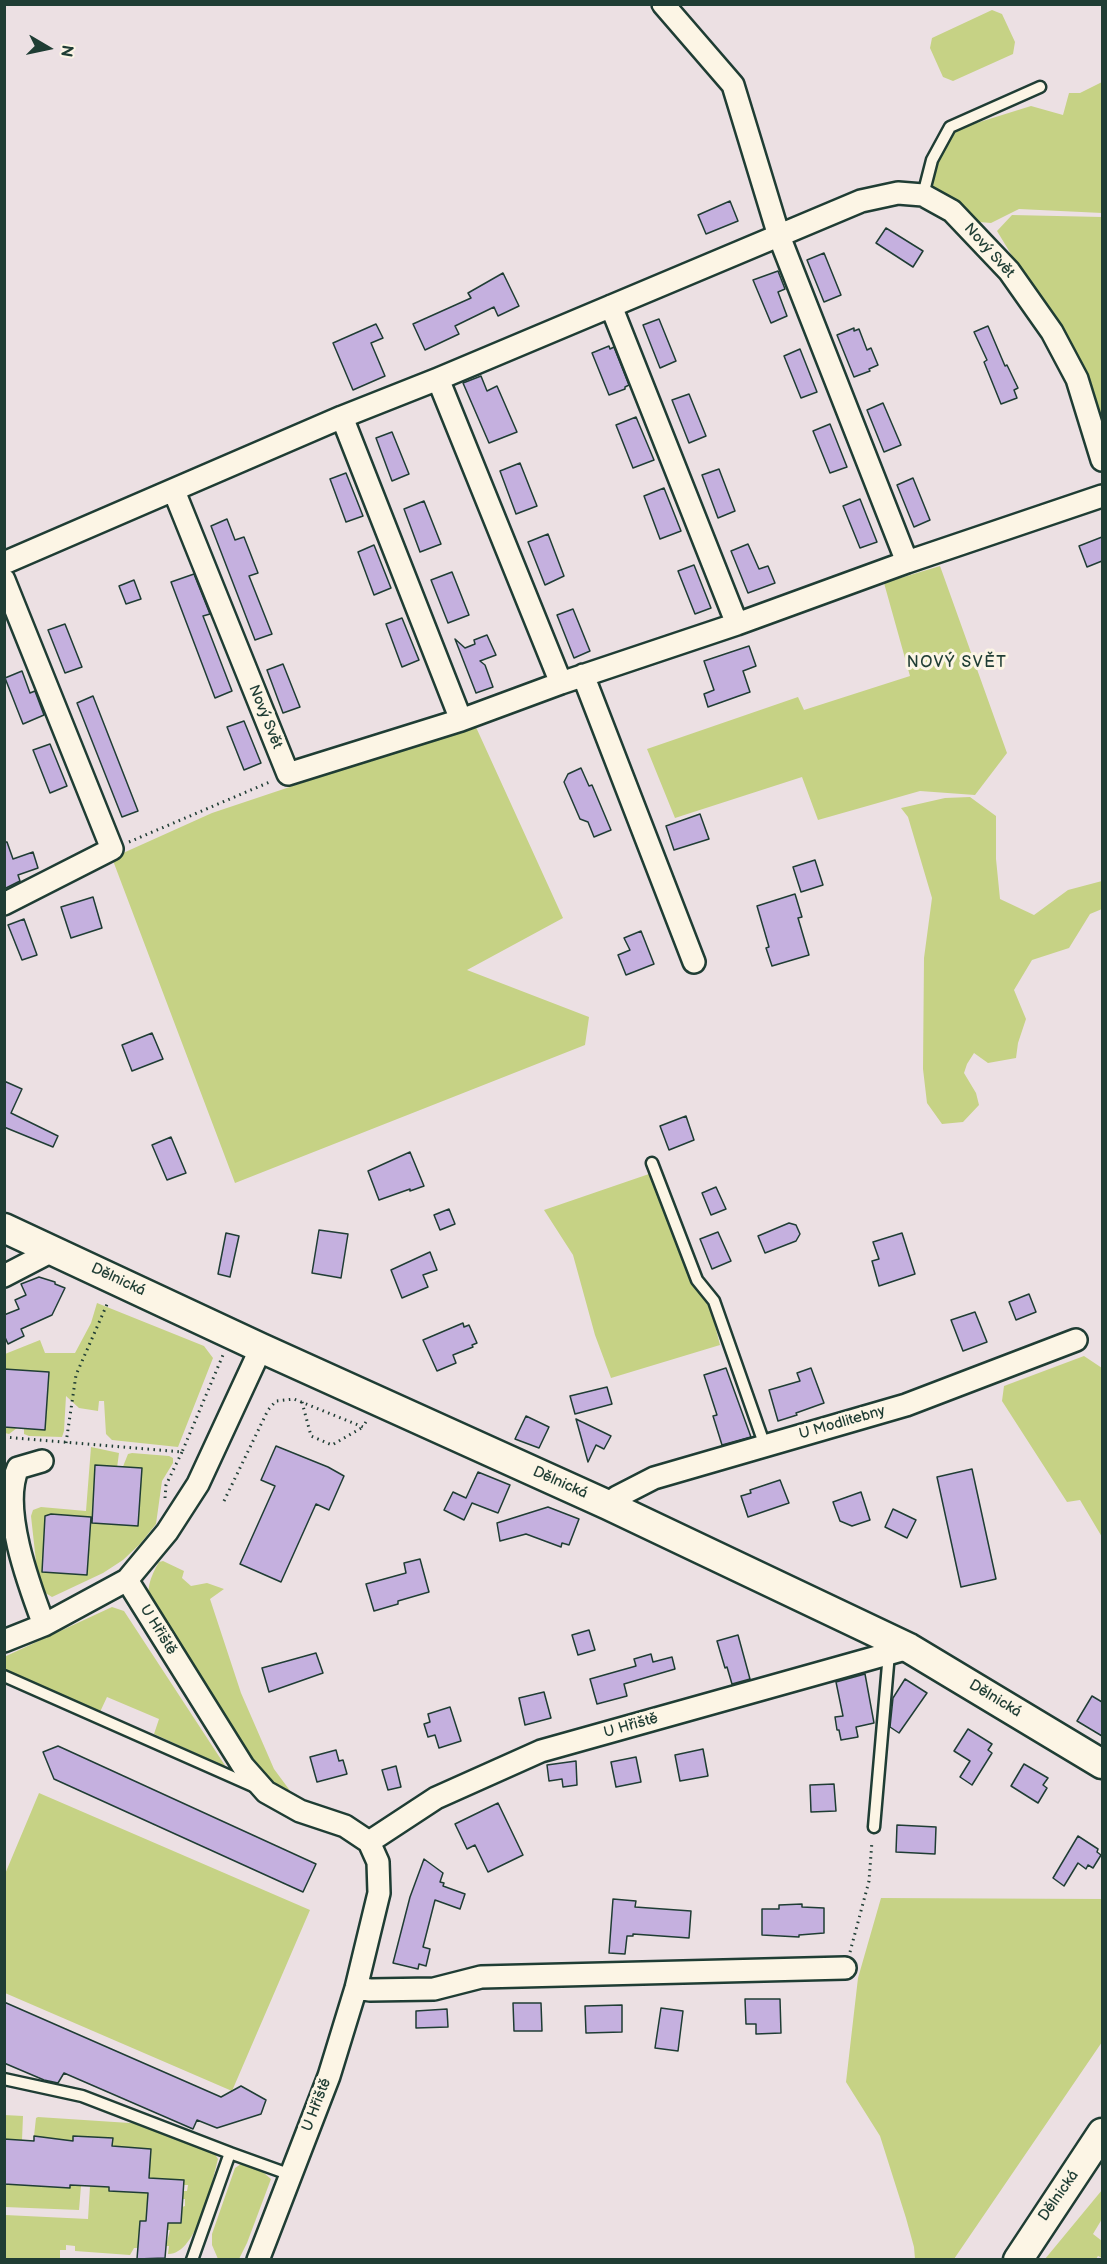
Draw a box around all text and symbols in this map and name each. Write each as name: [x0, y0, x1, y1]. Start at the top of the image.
north arrow: [18, 18, 78, 78]
text: N: [56, 43, 77, 58]
street label: Nový Svět: [960, 220, 1018, 282]
district label: NOVÝ SVĚT: [907, 653, 1007, 673]
street label: Nový Svět: [244, 683, 286, 751]
street label: Dělnická: [88, 1260, 148, 1300]
street label: U Modlitebny: [797, 1402, 887, 1444]
street label: Dělnická: [530, 1463, 590, 1503]
street label: U Hřiště: [136, 1602, 180, 1658]
street label: Dělnická: [966, 1676, 1024, 1722]
street label: U Hřiště: [602, 1710, 660, 1742]
street label: U Hřiště: [299, 2076, 335, 2134]
street label: Dělnická: [1035, 2167, 1083, 2225]

